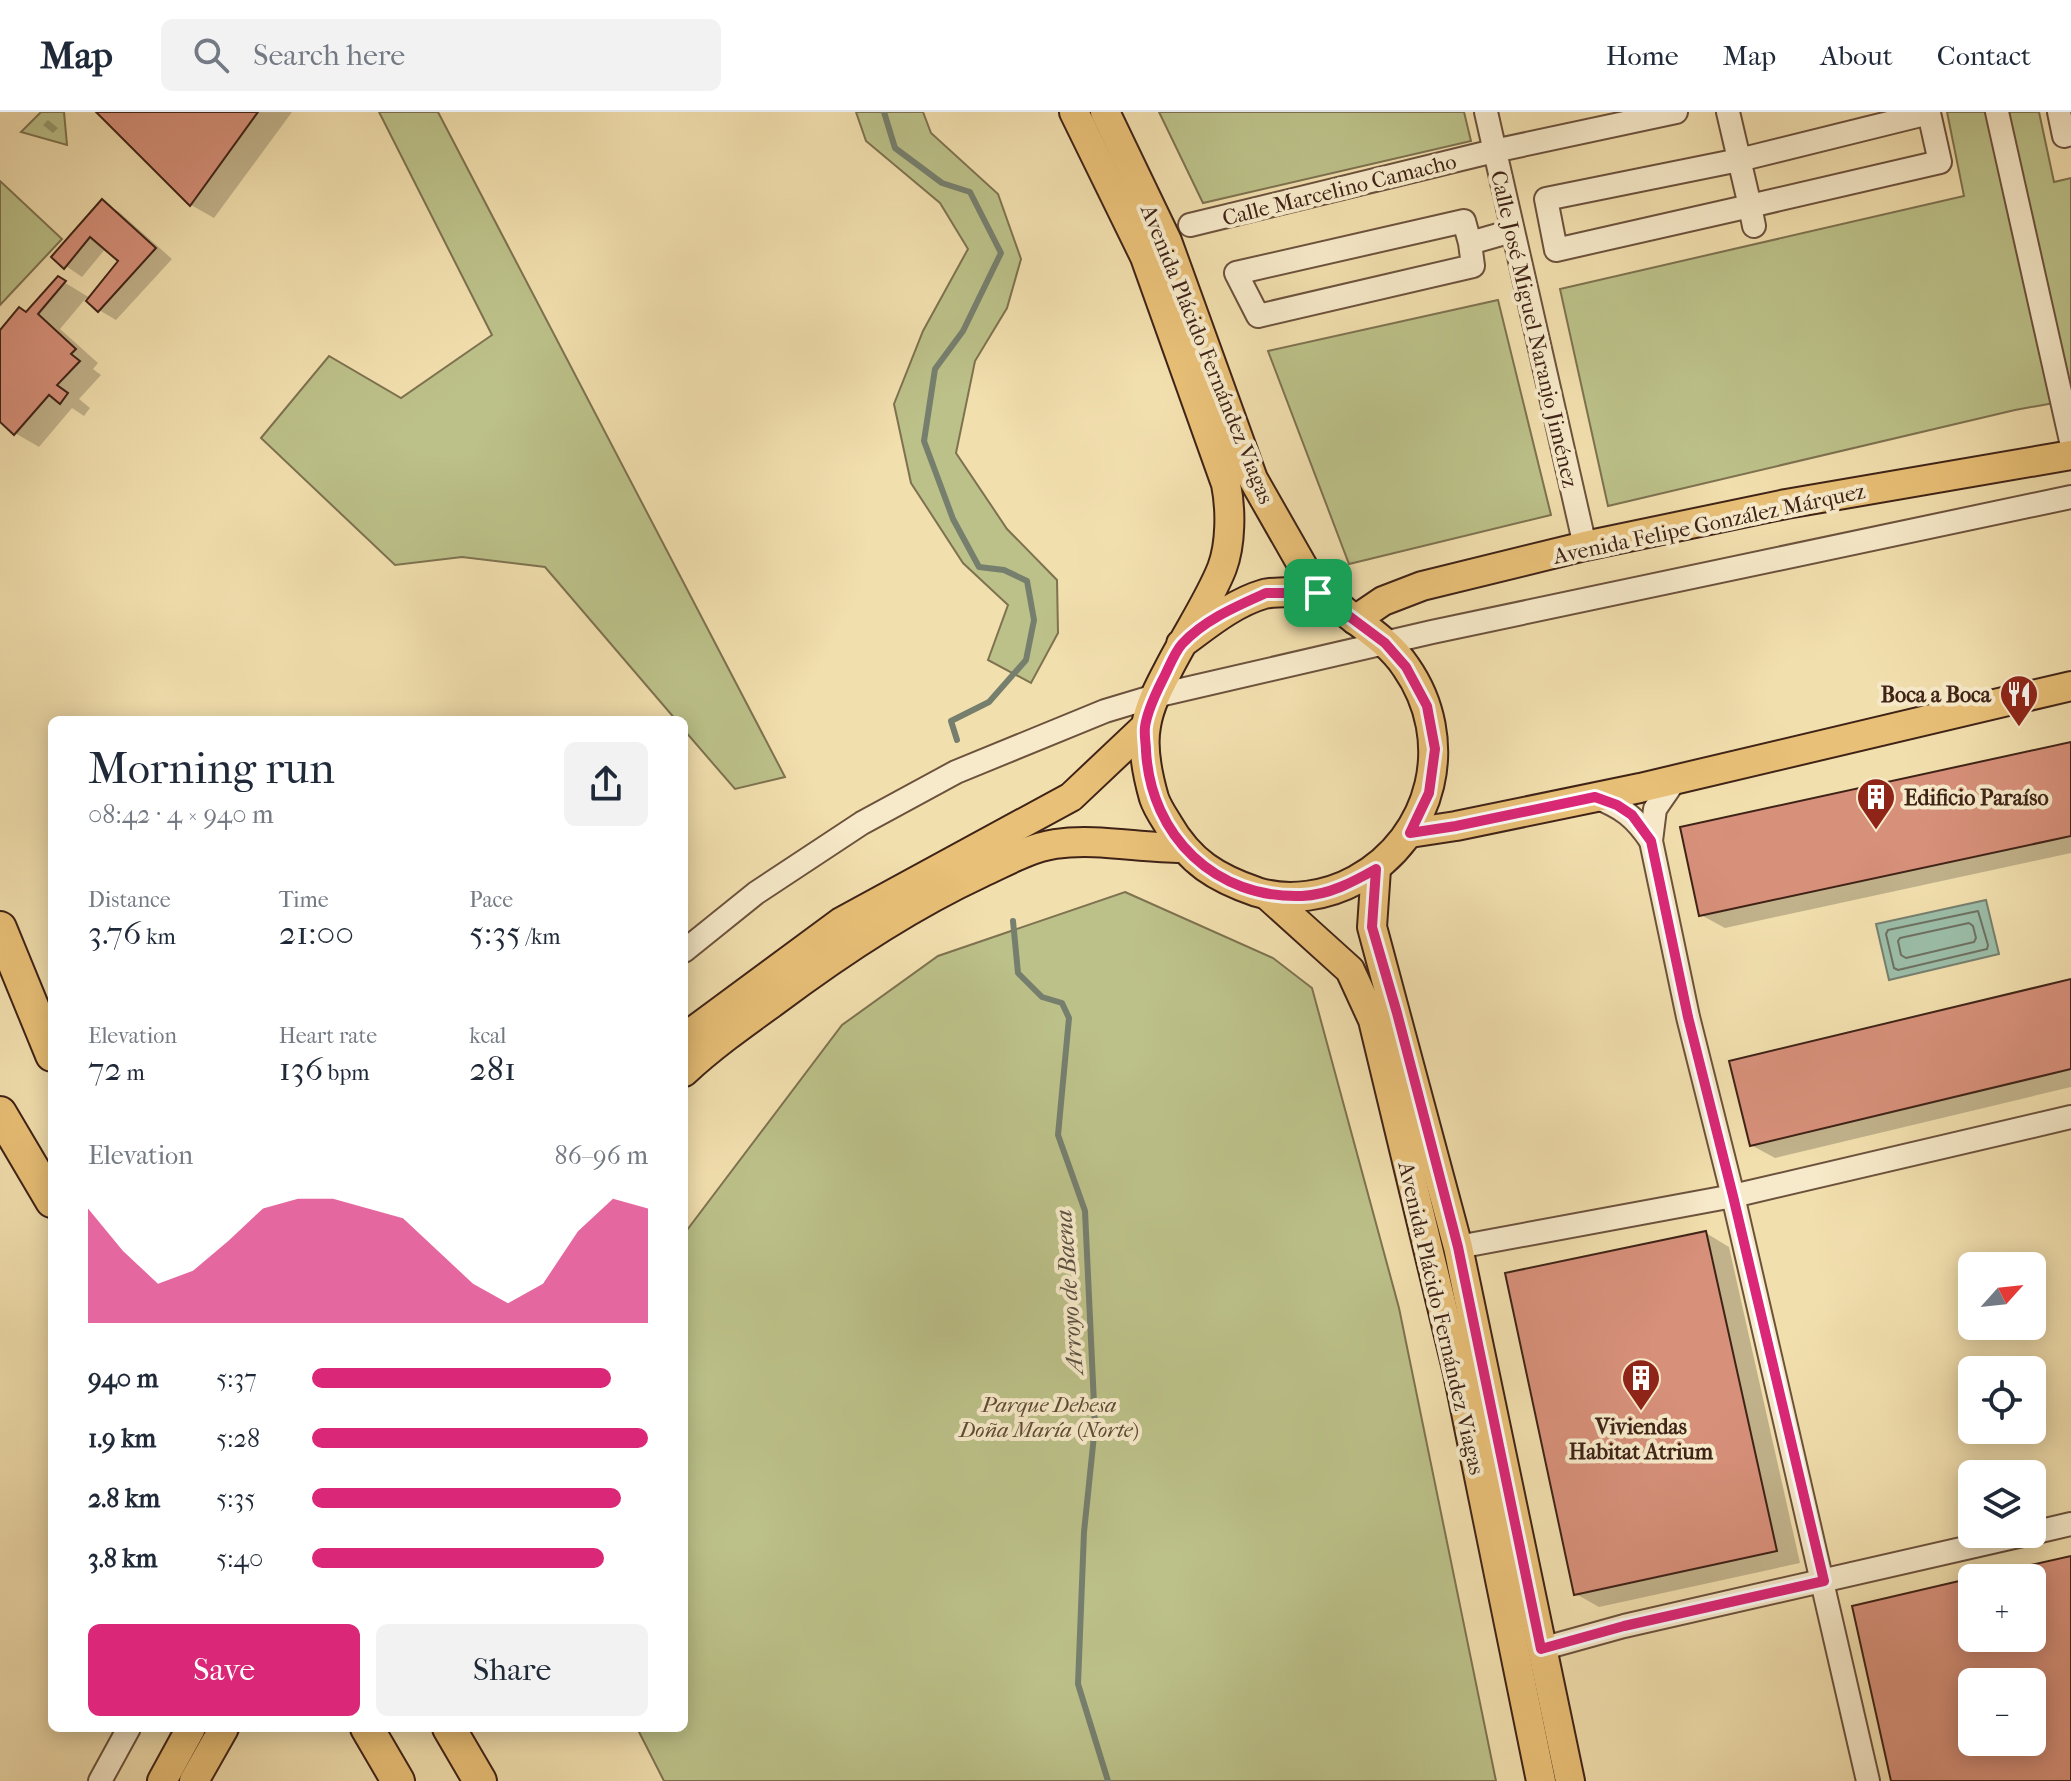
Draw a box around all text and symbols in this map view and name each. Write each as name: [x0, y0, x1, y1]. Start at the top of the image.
search box: [161, 19, 721, 91]
text: Map: [40, 33, 113, 78]
icon: search: [189, 33, 233, 77]
text: Search here: [253, 38, 405, 73]
text: Home: [1606, 39, 1679, 72]
text: Map: [1723, 39, 1776, 72]
text: About: [1820, 39, 1893, 72]
text: Contact: [1937, 39, 2031, 72]
street label: Calle Marcelino Camacho: [1220, 148, 1459, 232]
street label: Calle José Miguel Naranjo Jiménez: [1485, 168, 1583, 491]
street label: Avenida Plácido Fernández Viagas: [1135, 200, 1279, 508]
street label: Avenida Felipe González Márquez: [1550, 478, 1868, 570]
pin: [1284, 559, 1352, 627]
icon: arrive: [1296, 571, 1340, 615]
restaurant icon: Boca a Boca: [1998, 673, 2040, 728]
place label: Boca a Boca: [1881, 682, 1992, 708]
button: share: [564, 742, 648, 826]
text: Morning run: [88, 743, 335, 794]
building icon: Edificio Paraíso: [1855, 776, 1897, 831]
place label: Edificio Paraíso: [1904, 785, 2049, 811]
text: 08:42 · 4 × 940 m: [88, 799, 274, 830]
text: Distance: [88, 887, 171, 913]
text: Time: [279, 887, 329, 913]
text: Pace: [469, 887, 513, 913]
text: 3.76: [88, 913, 141, 953]
text: 21:00: [279, 913, 354, 953]
text: 5:35: [469, 913, 521, 953]
text: km: [141, 924, 176, 950]
text: /km: [521, 924, 561, 950]
text: Elevation: [88, 1023, 177, 1049]
text: Heart rate: [279, 1023, 377, 1049]
text: kcal: [469, 1023, 506, 1049]
text: 72: [88, 1049, 122, 1089]
text: 136: [279, 1049, 323, 1089]
text: 281: [469, 1049, 516, 1089]
text: m: [122, 1060, 145, 1086]
text: bpm: [323, 1060, 370, 1086]
text: Elevation: [88, 1140, 193, 1171]
text: 86–96 m: [555, 1140, 648, 1171]
street label: Avenida Plácido Fernández Viagas: [1392, 1158, 1490, 1477]
water label: Arroyo de Baena: [1049, 1209, 1089, 1378]
north arrow: [1958, 1252, 2046, 1340]
map controls: [1958, 1252, 2046, 1756]
button: locate: [1958, 1356, 2046, 1444]
building icon: Viviendas Habitat Atrium: [1620, 1357, 1662, 1412]
text: 940 m: [88, 1363, 158, 1394]
text: 5:37: [216, 1363, 257, 1394]
park label: Parque Dehesa Doña María (Norte): [957, 1392, 1139, 1443]
place label: Viviendas Habitat Atrium: [1569, 1414, 1714, 1465]
text: 1.9 km: [88, 1423, 156, 1454]
text: 5:28: [216, 1423, 260, 1454]
button: layers: [1958, 1460, 2046, 1548]
text: 2.8 km: [88, 1483, 160, 1514]
text: 5:35: [216, 1483, 255, 1514]
text: 3.8 km: [88, 1543, 157, 1574]
text: 5:40: [216, 1543, 263, 1574]
button: +: [1958, 1564, 2046, 1652]
button: Save: [88, 1624, 360, 1716]
button: Share: [376, 1624, 648, 1716]
button: −: [1958, 1668, 2046, 1756]

